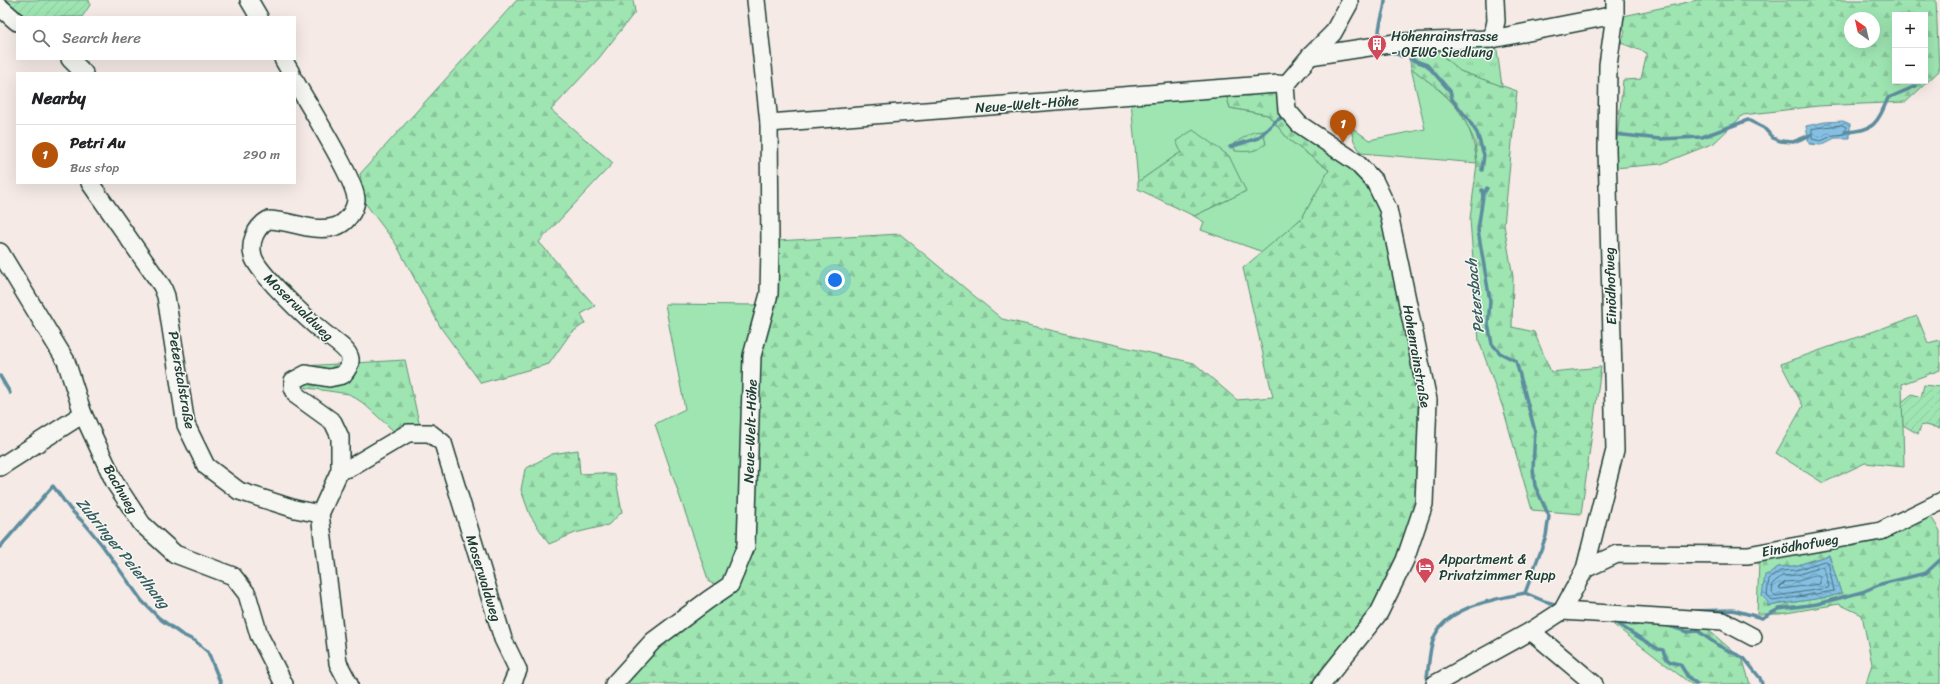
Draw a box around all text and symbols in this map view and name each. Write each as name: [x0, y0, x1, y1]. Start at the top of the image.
north arrow: [1844, 12, 1880, 48]
map controls: [1892, 12, 1928, 84]
button: +: [1892, 12, 1928, 48]
search box: [16, 16, 296, 60]
place label: Hohenrainstrasse - OEWG Siedlung: [1391, 24, 1498, 65]
text: Search here: [62, 25, 141, 51]
icon: search: [30, 27, 52, 49]
building icon: Hohenrainstrasse - OEWG Siedlung: [1366, 33, 1388, 61]
button: −: [1892, 48, 1928, 84]
text: Nearby: [32, 83, 86, 113]
street label: Neue-Welt-Höhe: [974, 88, 1080, 121]
pin: 1: [1330, 110, 1356, 143]
text: Petri Au: [70, 130, 125, 156]
text: 1: [42, 143, 48, 166]
text: 290 m: [243, 143, 280, 166]
text: Bus stop: [70, 156, 119, 179]
street label: Einödhofweg: [1597, 247, 1624, 325]
water label: Petersbach: [1458, 256, 1492, 334]
street label: Moserwaldweg: [258, 267, 340, 348]
your location: [825, 270, 845, 290]
street label: Hohenrainstraße: [1395, 302, 1438, 410]
street label: Peterstalstraße: [161, 329, 202, 431]
street label: Neue-Welt-Höhe: [736, 379, 765, 483]
street label: Bachweg: [96, 460, 145, 519]
water label: Zubringer Peierlhang: [70, 491, 177, 616]
street label: Einödhofweg: [1760, 526, 1841, 565]
street label: Moserwaldweg: [458, 531, 509, 625]
place label: Appartment & Privatzimmer Rupp: [1438, 547, 1556, 588]
hotel icon: Appartment & Privatzimmer Rupp: [1414, 556, 1436, 584]

